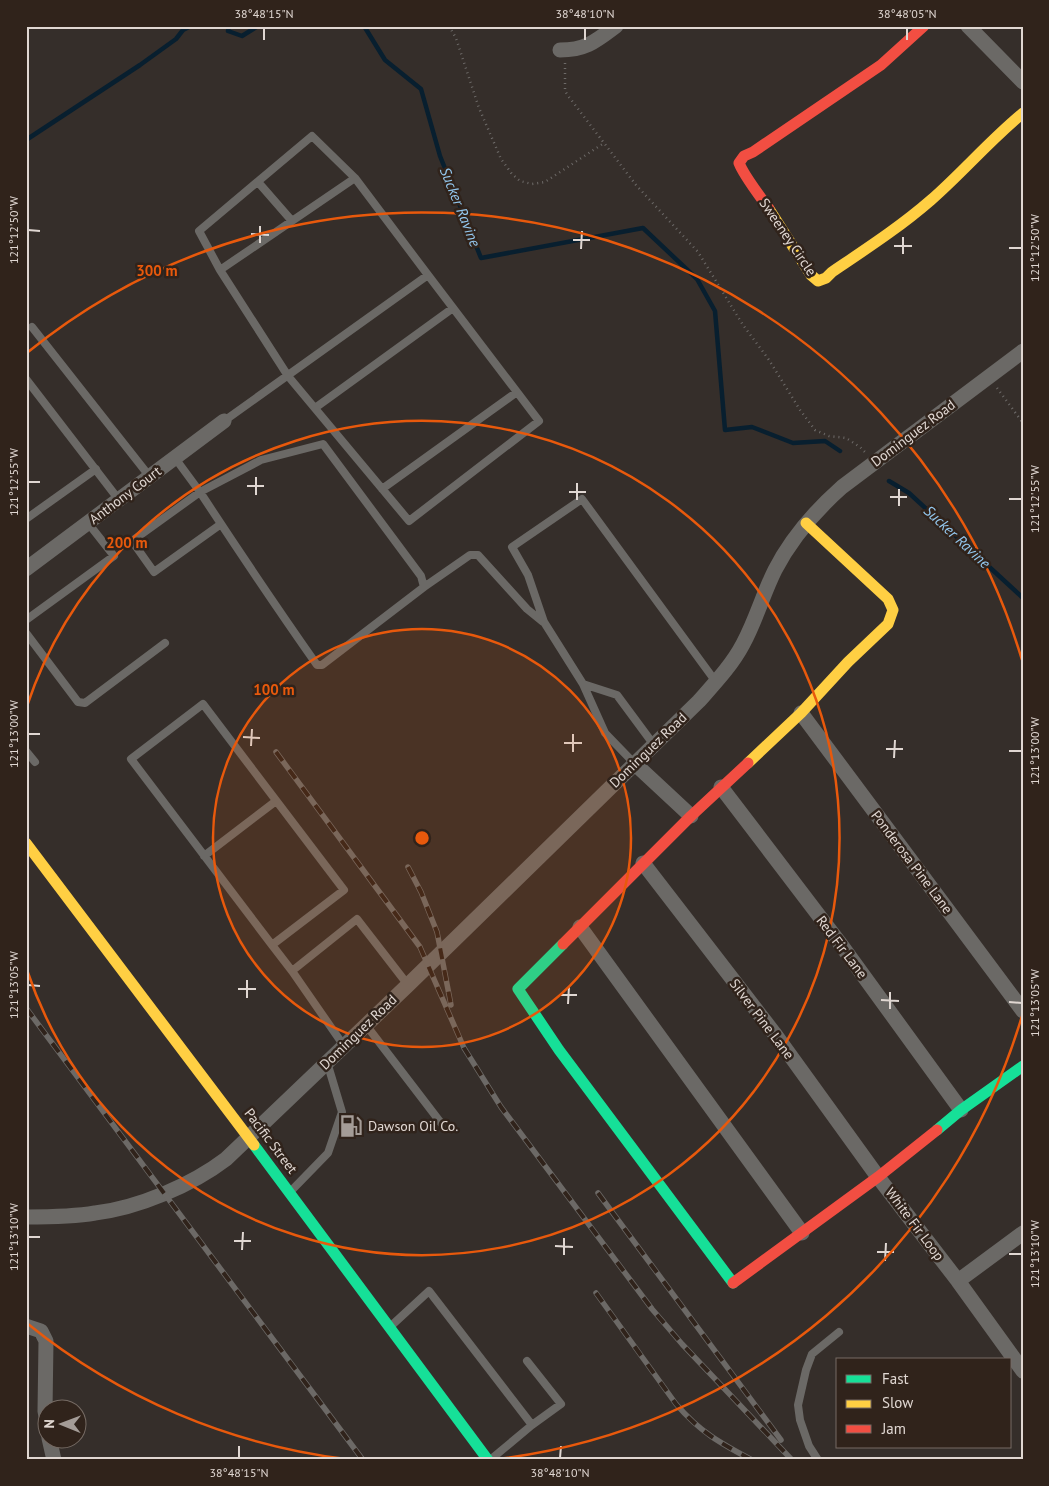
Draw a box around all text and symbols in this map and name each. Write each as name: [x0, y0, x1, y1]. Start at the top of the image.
text: 38°48'15"N: [234, 6, 294, 21]
text: 38°48'10"N: [555, 6, 615, 21]
text: 38°48'05"N: [877, 6, 937, 21]
water label: Sucker Ravine: [436, 164, 485, 249]
street label: Sweeney Circle: [755, 195, 821, 279]
text: 121°12'50"W: [6, 196, 21, 264]
text: 121°12'50"W: [1027, 214, 1042, 282]
text: 300 m: [136, 261, 178, 280]
street label: Dominguez Road: [867, 396, 959, 470]
text: 121°12'55"W: [6, 448, 21, 516]
street label: Anthony Court: [85, 462, 165, 528]
text: 121°12'55"W: [1027, 465, 1042, 533]
water label: Sucker Ravine: [920, 501, 995, 572]
text: 200 m: [106, 533, 148, 552]
text: 100 m: [253, 680, 295, 699]
text: 121°13'00"W: [6, 700, 21, 768]
street label: Dominguez Road: [606, 709, 690, 791]
text: 121°13'00"W: [1027, 717, 1042, 785]
street label: Ponderosa Pine Lane: [867, 807, 957, 917]
centre of rings: [413, 829, 431, 847]
street label: Red Fir Lane: [812, 912, 872, 982]
text: 121°13'05"W: [6, 951, 21, 1019]
text: 121°13'05"W: [1027, 969, 1042, 1037]
street label: Silver Pine Lane: [726, 975, 798, 1063]
street label: Dominguez Road: [316, 991, 400, 1073]
street label: Pacific Street: [241, 1105, 302, 1178]
fuel station icon: Dawson Oil Co.: [338, 1113, 364, 1139]
place label: Dawson Oil Co.: [368, 1117, 458, 1135]
street label: White Fir Loop: [882, 1184, 948, 1264]
text: 121°13'10"W: [6, 1203, 21, 1271]
text: 121°13'10"W: [1027, 1220, 1042, 1288]
legend: [836, 1358, 1012, 1448]
text: Fast: [882, 1369, 909, 1388]
text: Slow: [882, 1393, 913, 1412]
north arrow: [38, 1398, 88, 1448]
text: N: [40, 1419, 58, 1429]
text: Jam: [881, 1419, 906, 1438]
text: 38°48'15"N: [209, 1465, 269, 1480]
text: 38°48'10"N: [530, 1465, 590, 1480]

